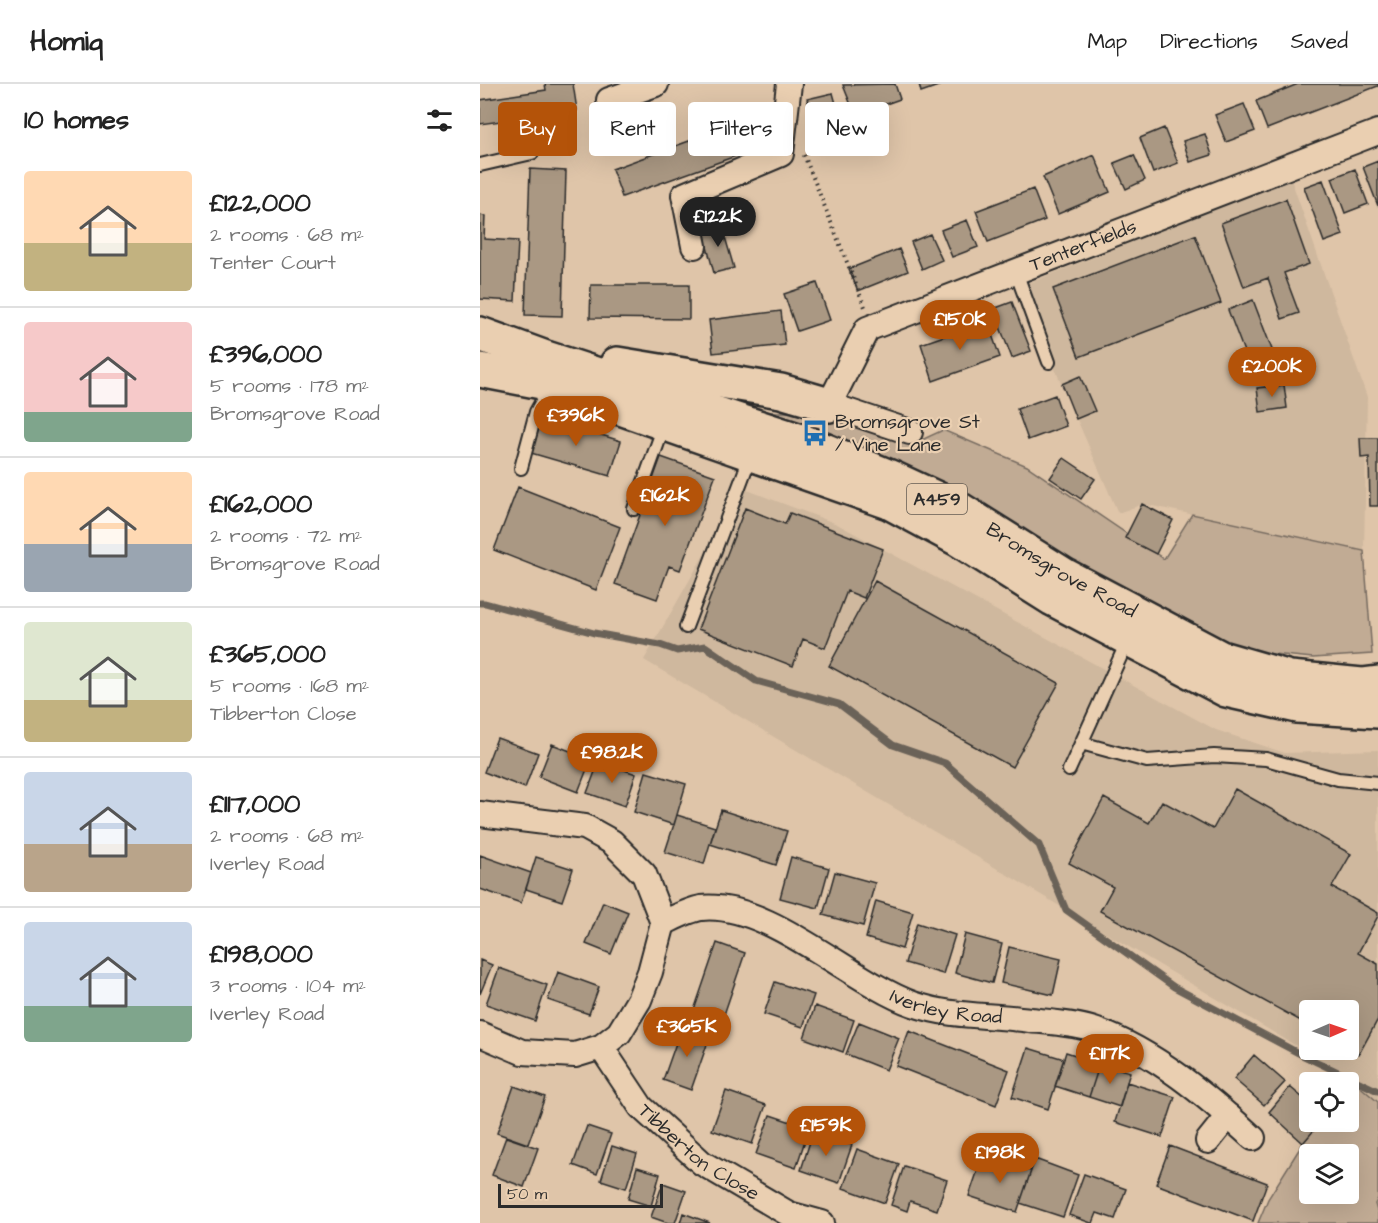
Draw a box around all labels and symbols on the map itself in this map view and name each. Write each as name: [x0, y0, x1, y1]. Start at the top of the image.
pin: £122K: [676, 197, 760, 248]
street label: Tenterfields: [1026, 212, 1141, 279]
pin: £150K: [918, 300, 1002, 351]
pin: £200K: [1230, 347, 1314, 398]
pin: £396K: [534, 396, 618, 447]
place label: Bromsgrove St / Vine Lane: [835, 408, 980, 459]
bus stop icon: Bromsgrove St / Vine Lane: [800, 418, 830, 448]
pin: £162K: [623, 476, 707, 527]
road number: A459: [907, 484, 967, 514]
street label: Bromsgrove Road: [981, 516, 1142, 625]
pin: £98.2K: [563, 733, 661, 784]
street label: Iverley Road: [885, 982, 1003, 1031]
north arrow: [1299, 1000, 1359, 1060]
pin: £365K: [645, 1007, 729, 1058]
pin: £117K: [1068, 1034, 1152, 1085]
street label: Tibberton Close: [632, 1097, 765, 1208]
pin: £159K: [784, 1106, 868, 1157]
pin: £198K: [958, 1133, 1042, 1184]
scale bar: [498, 1181, 663, 1208]

